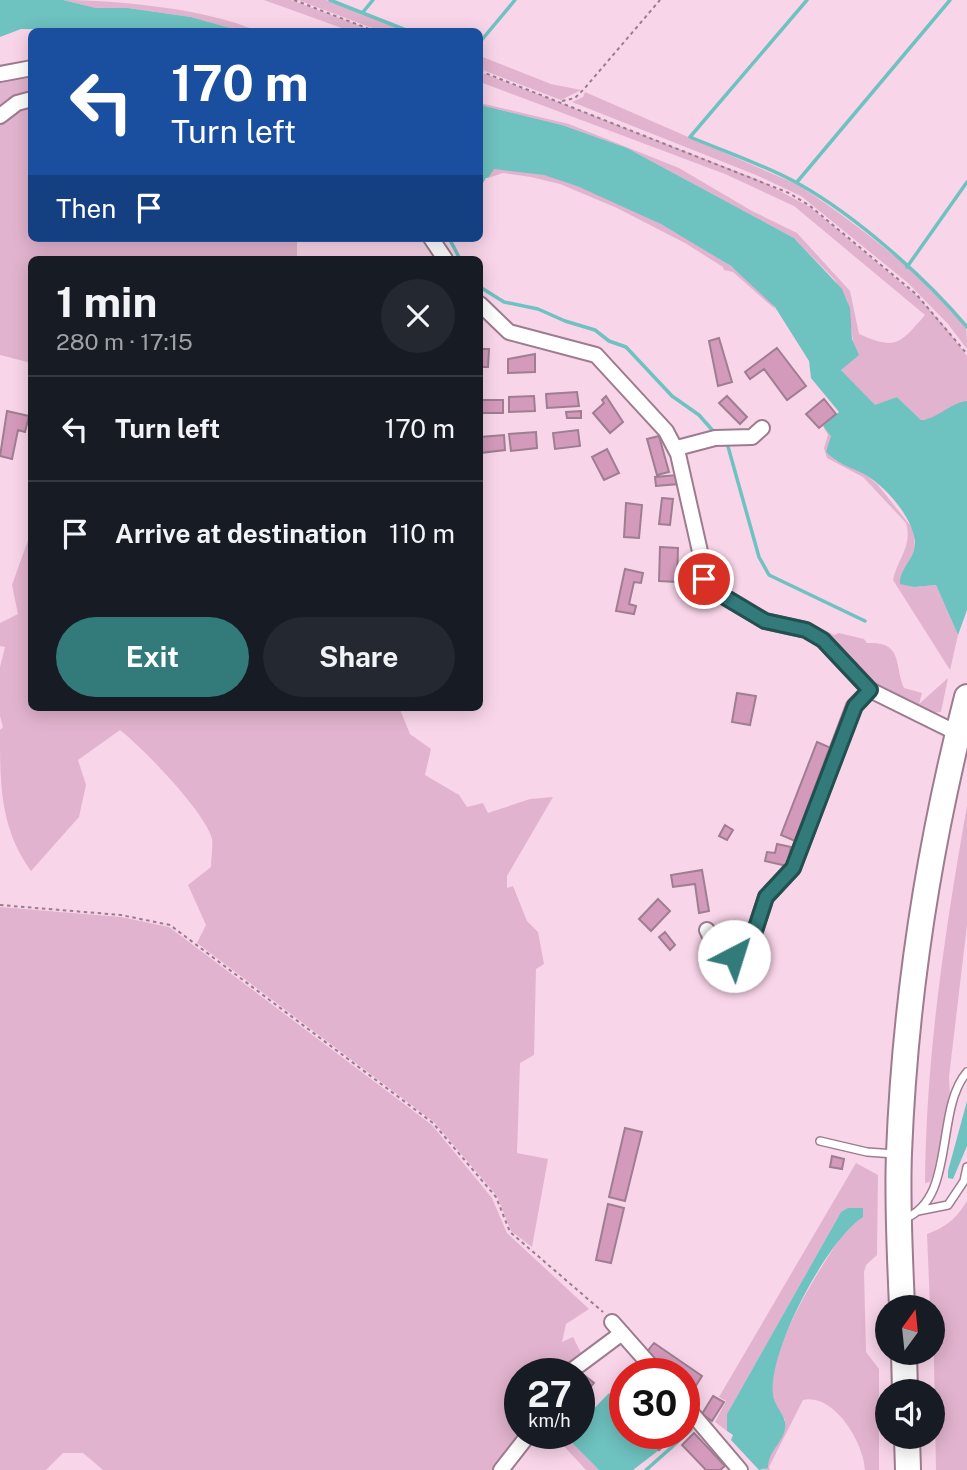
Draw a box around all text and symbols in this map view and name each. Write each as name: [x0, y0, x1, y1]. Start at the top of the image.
text: 170 m: [171, 54, 309, 112]
icon: left: [56, 56, 147, 147]
text: Turn left: [171, 113, 296, 150]
icon: arrive: [130, 189, 168, 227]
text: Then: [56, 193, 116, 224]
text: 1 min: [56, 277, 157, 326]
button: close: [381, 279, 455, 353]
text: 280 m · 17:15: [56, 328, 193, 355]
icon: left: [56, 410, 94, 448]
text: Turn left: [115, 413, 220, 444]
text: 170 m: [385, 413, 455, 444]
icon: arrive: [56, 515, 94, 553]
text: Arrive at destination: [115, 518, 367, 549]
text: 110 m: [389, 518, 455, 549]
pin: [674, 549, 734, 609]
icon: arrive: [685, 560, 723, 598]
button: Exit: [56, 617, 249, 697]
button: Share: [263, 617, 455, 697]
position arrow: [697, 919, 771, 993]
north arrow: [875, 1295, 945, 1365]
map controls: [875, 1295, 945, 1449]
speed limit sign: 30: [609, 1358, 700, 1449]
text: 27: [527, 1374, 572, 1415]
button: sound: [875, 1379, 945, 1449]
text: km/h: [528, 1410, 571, 1431]

